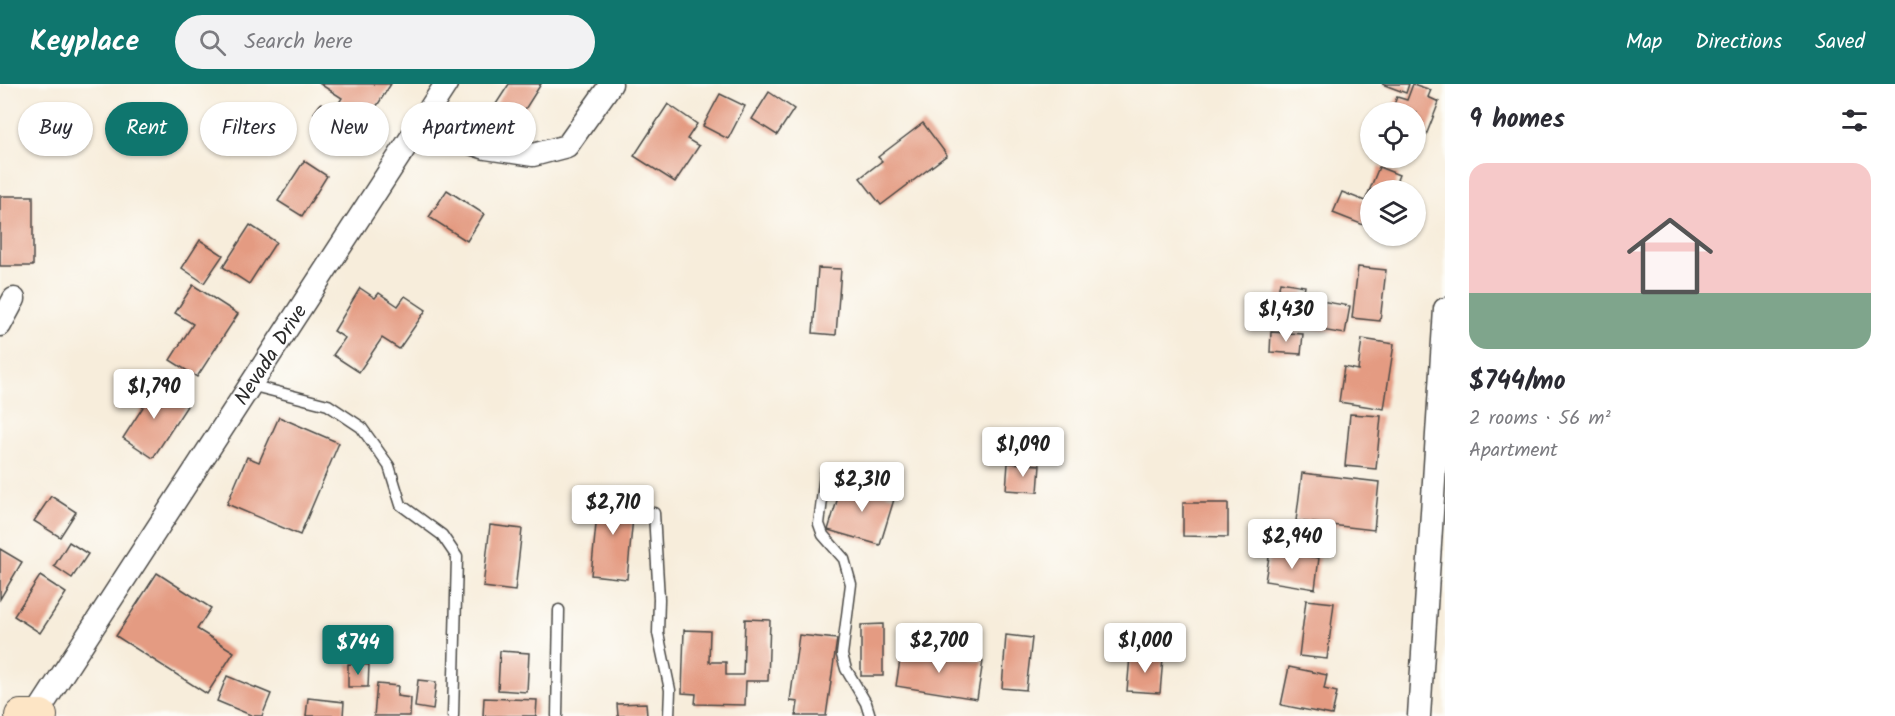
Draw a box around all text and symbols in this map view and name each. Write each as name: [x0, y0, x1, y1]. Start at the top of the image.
search box: [175, 15, 595, 69]
text: Keyplace: [30, 20, 139, 65]
text: Search here: [244, 25, 353, 60]
icon: search: [196, 26, 229, 59]
text: Map: [1626, 26, 1662, 59]
text: Directions: [1695, 26, 1782, 59]
text: Saved: [1815, 26, 1865, 59]
text: 9 homes: [1469, 99, 1565, 141]
chip: Buy: [18, 102, 93, 156]
chip: Rent: [105, 102, 188, 156]
chip: Filters: [200, 102, 297, 156]
chip: New: [309, 102, 389, 156]
chip: Apartment: [401, 102, 536, 156]
map controls: [1360, 102, 1426, 246]
button: locate: [1360, 102, 1426, 168]
icon: filters: [1838, 104, 1871, 137]
button: layers: [1360, 180, 1426, 246]
icon: home: [1616, 202, 1724, 310]
pin: $1,430: [1237, 292, 1335, 343]
text: $1,430: [1258, 295, 1314, 327]
street label: Nevada Drive: [226, 298, 317, 412]
text: $744/mo: [1469, 361, 1566, 403]
pin: $1,790: [105, 369, 203, 420]
text: $1,790: [128, 372, 180, 404]
text: 2 rooms · 56 m²: [1469, 403, 1611, 435]
pin: $1,090: [974, 427, 1072, 478]
text: $1,090: [996, 430, 1050, 462]
text: Apartment: [1469, 435, 1558, 467]
pin: $2,310: [813, 462, 911, 513]
text: $2,310: [834, 465, 890, 497]
pin: $2,710: [564, 485, 662, 536]
text: $2,710: [586, 488, 640, 520]
pin: $2,940: [1243, 519, 1341, 570]
text: $2,940: [1262, 522, 1322, 554]
pin: $2,700: [890, 623, 988, 674]
pin: $1,000: [1096, 623, 1194, 674]
pin: $744: [322, 625, 394, 676]
text: $2,700: [910, 626, 968, 658]
text: $1,000: [1118, 626, 1172, 658]
text: $744: [336, 628, 380, 660]

